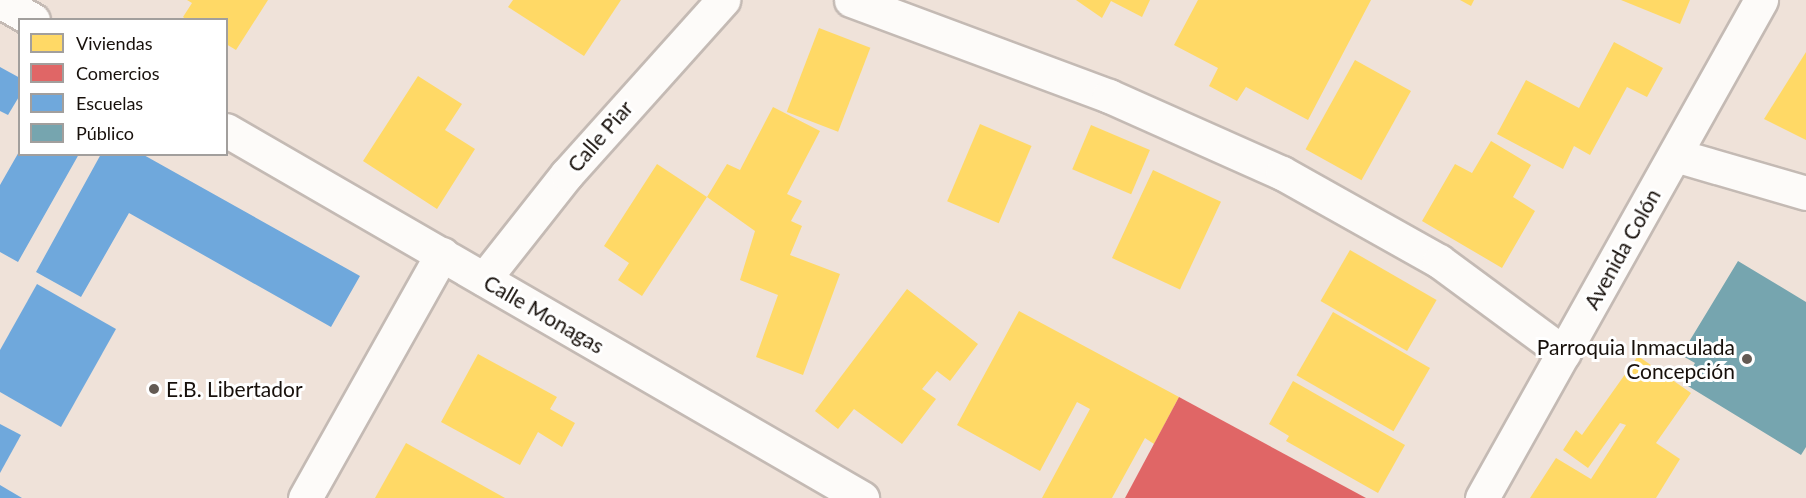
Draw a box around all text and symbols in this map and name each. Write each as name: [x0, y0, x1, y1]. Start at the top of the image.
legend: [18, 18, 228, 156]
text: Viviendas: [76, 32, 152, 54]
text: Comercios: [76, 62, 159, 84]
text: Escuelas: [76, 92, 143, 114]
street label: Calle Piar: [562, 95, 638, 177]
text: Público: [76, 122, 134, 144]
street label: Avenida Colón: [1579, 184, 1665, 314]
street label: Calle Monagas: [479, 269, 609, 359]
place label: Parroquia Inmaculada Concepción: [1537, 334, 1735, 384]
marker: Parroquia Inmaculada Concepción: [1740, 352, 1754, 366]
place label: E.B. Libertador: [166, 376, 303, 402]
marker: E.B. Libertador: [147, 382, 161, 396]

